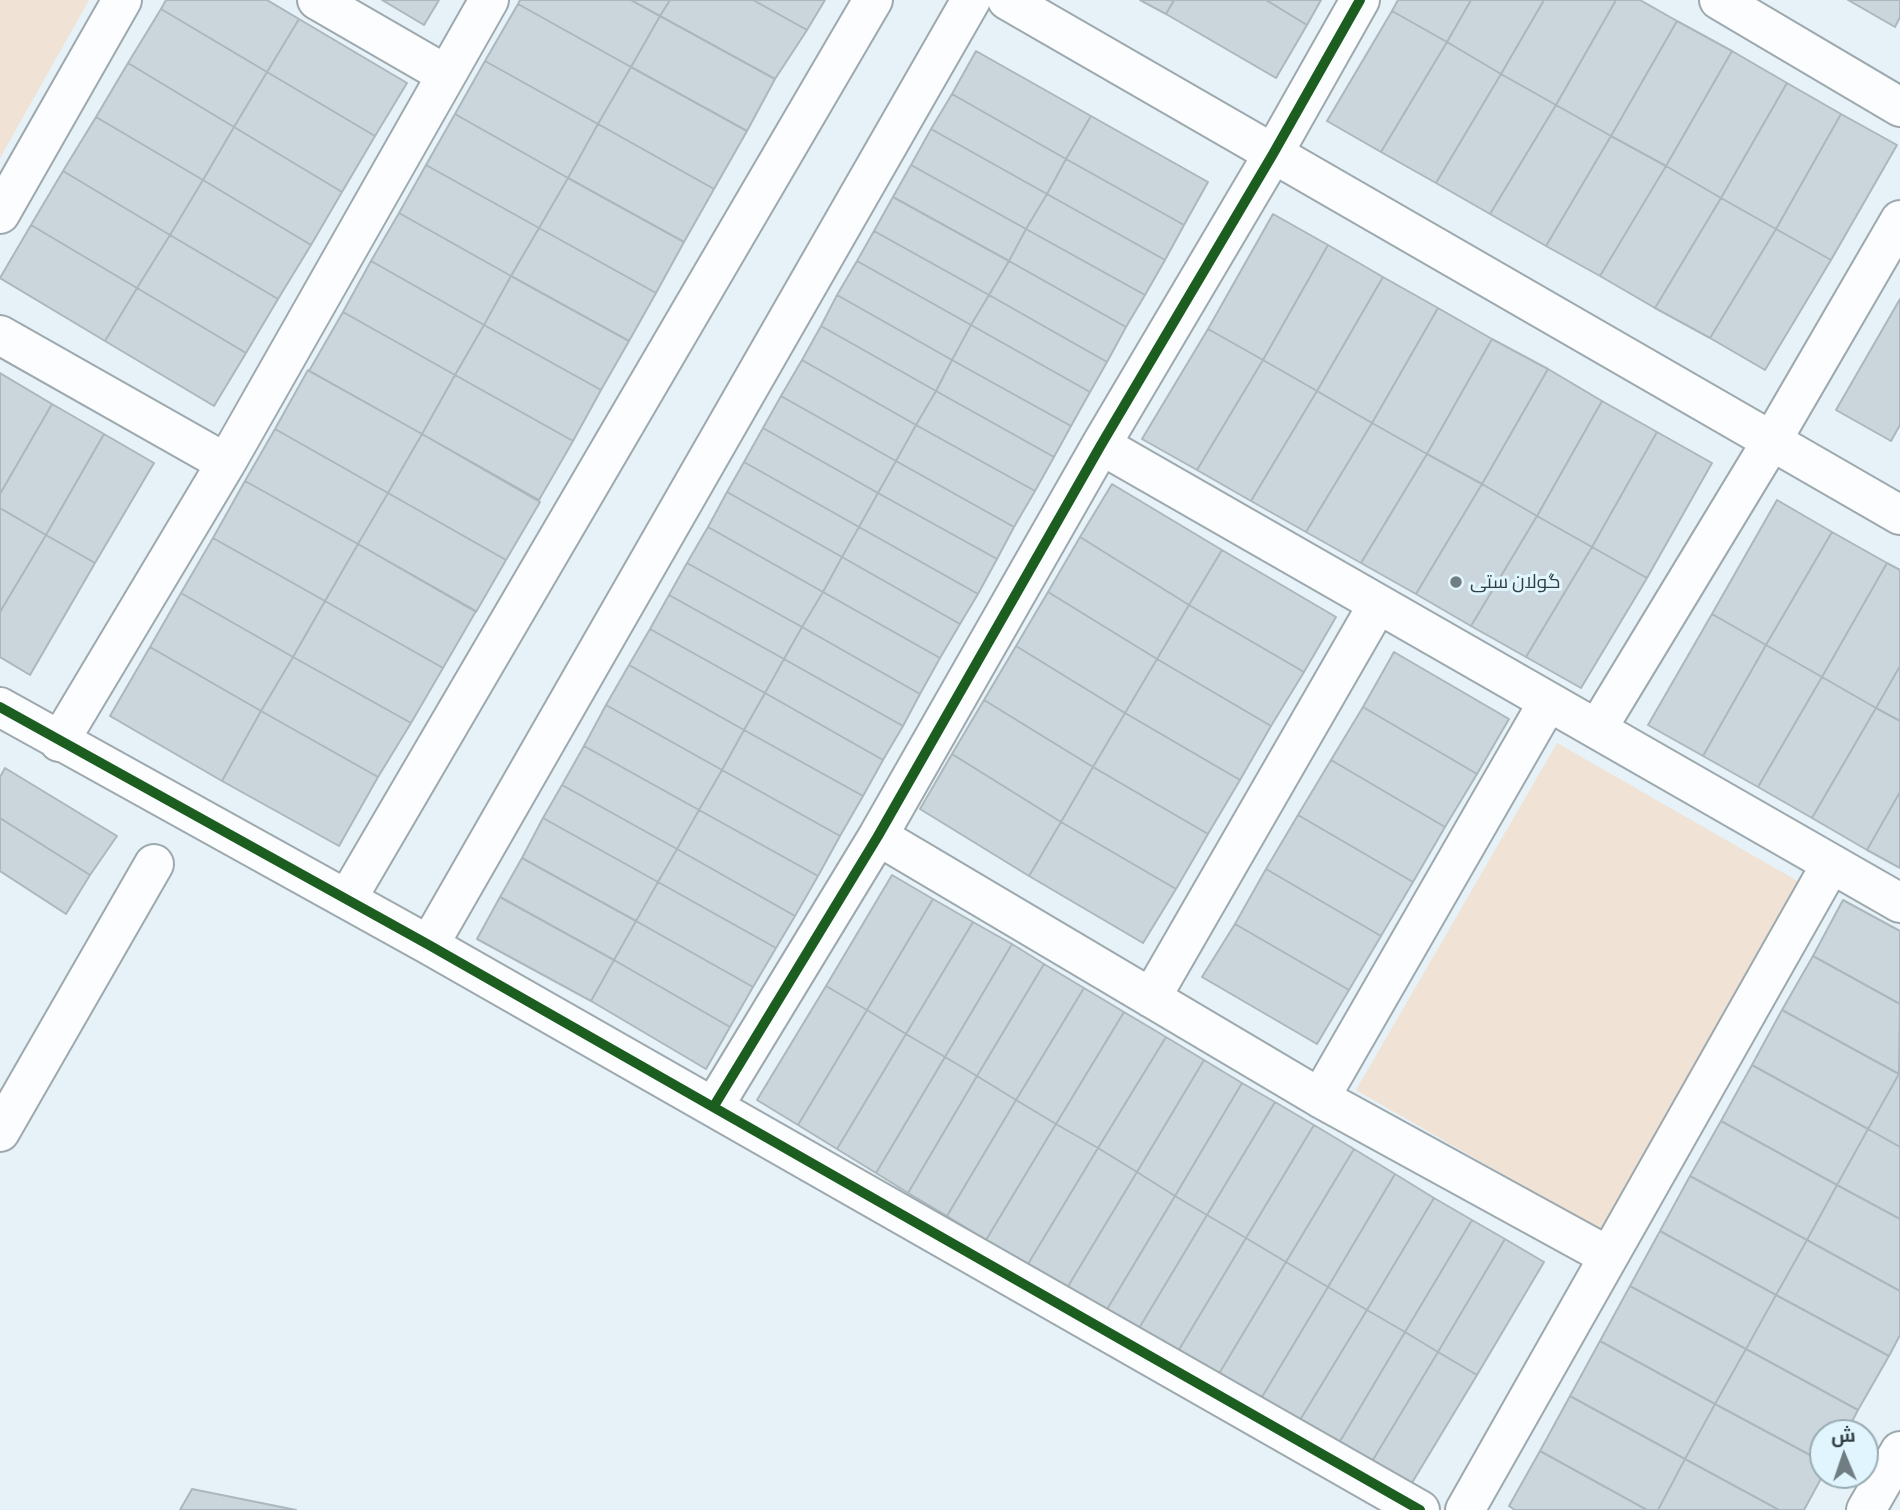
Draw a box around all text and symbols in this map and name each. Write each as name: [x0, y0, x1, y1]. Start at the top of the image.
place label: گولان ستی: [1470, 571, 1561, 593]
marker: گولان ستی: [1448, 574, 1464, 590]
north arrow: [1809, 1419, 1879, 1489]
text: ش: [1831, 1423, 1856, 1446]

